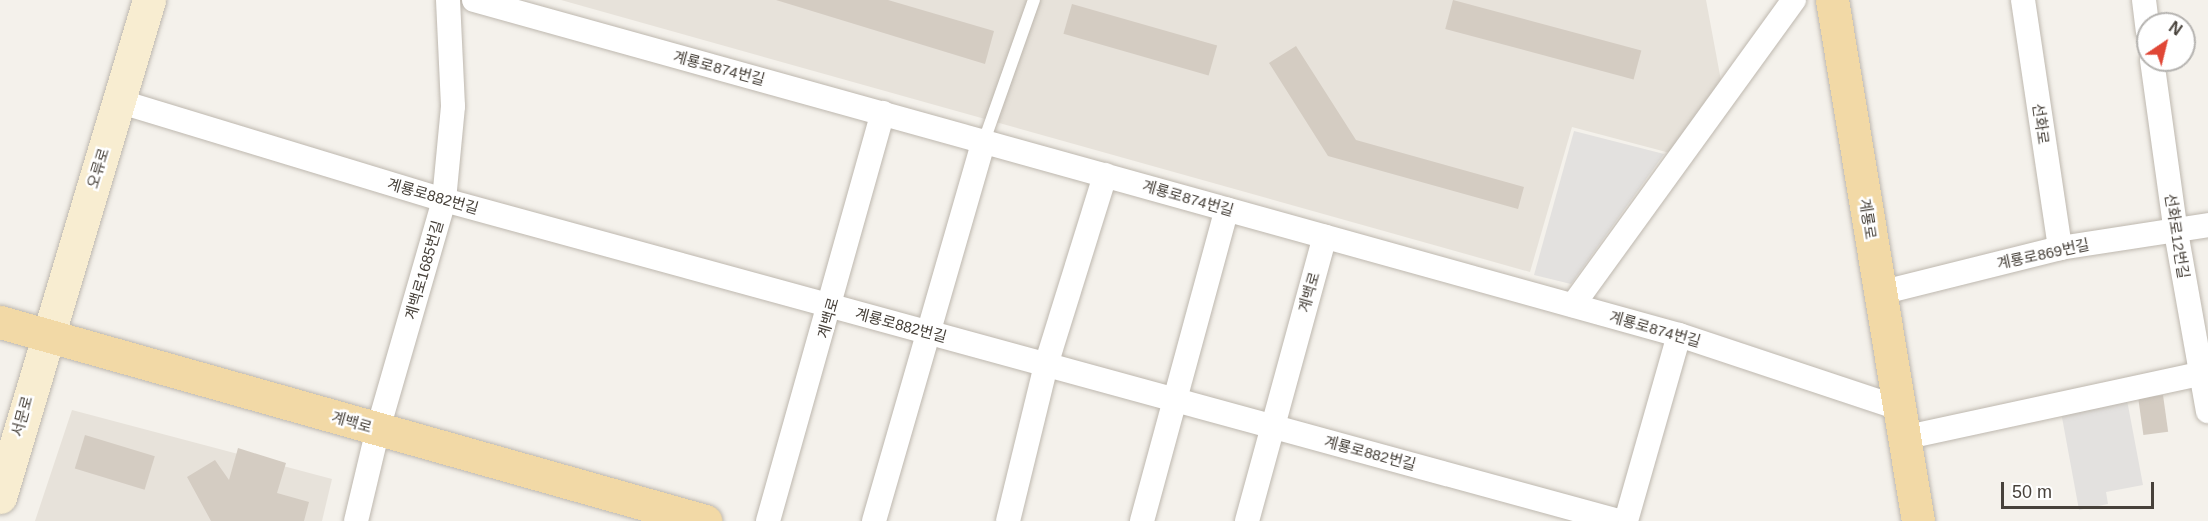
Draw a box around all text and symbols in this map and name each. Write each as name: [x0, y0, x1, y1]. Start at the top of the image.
north arrow: [2136, 12, 2196, 72]
text: N: [2166, 18, 2185, 39]
street label: 계룡로874번길: [671, 47, 767, 89]
street label: 선화로: [2029, 102, 2053, 146]
street label: 오류로: [83, 146, 113, 190]
street label: 계룡로882번길: [385, 174, 481, 218]
street label: 계룡로874번길: [1140, 176, 1236, 220]
street label: 선화로12번길: [2161, 192, 2193, 280]
street label: 계룡로: [1856, 197, 1880, 241]
street label: 계백로1685번길: [401, 218, 447, 322]
street label: 계룡로869번길: [1995, 235, 2091, 273]
street label: 계백로: [1295, 270, 1323, 314]
street label: 계백로: [814, 296, 842, 340]
street label: 계룡로882번길: [853, 304, 949, 346]
street label: 계룡로874번길: [1607, 307, 1703, 351]
street label: 서문로: [8, 394, 36, 438]
street label: 계백로: [330, 408, 374, 436]
street label: 계룡로882번길: [1322, 432, 1418, 474]
scale bar: [2004, 470, 2157, 508]
text: 50 m: [2012, 482, 2052, 502]

